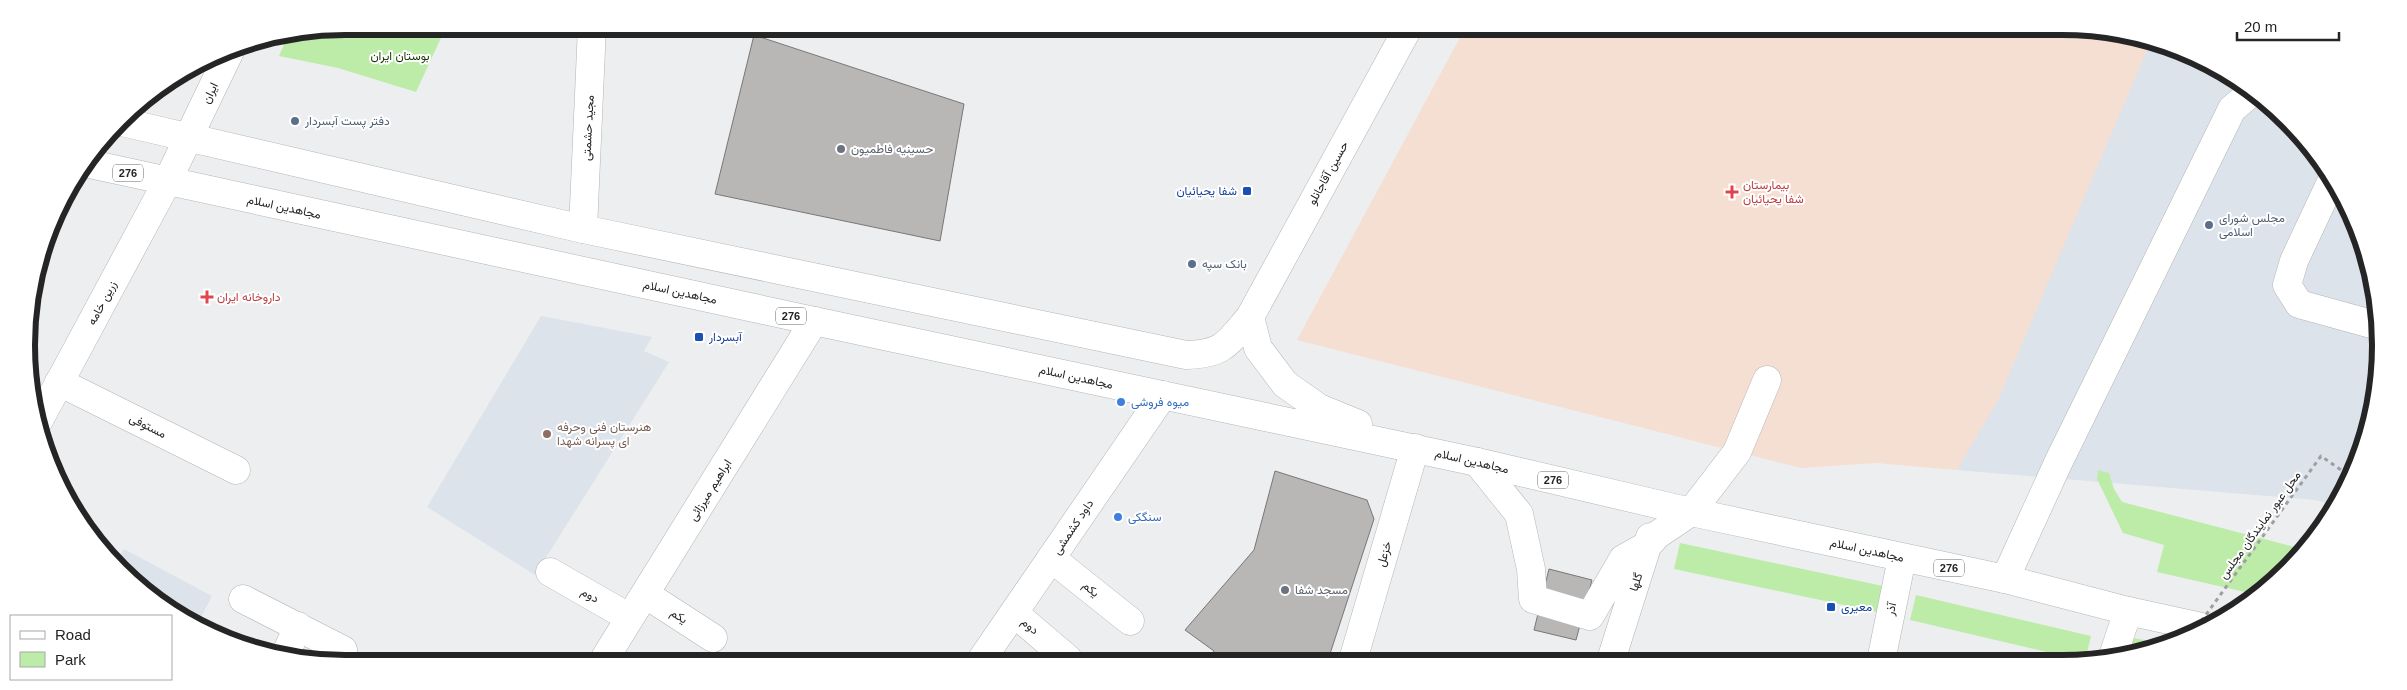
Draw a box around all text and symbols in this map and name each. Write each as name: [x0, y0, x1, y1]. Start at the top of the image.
scale bar: [2237, 10, 2340, 42]
text: 20 m: [2244, 18, 2277, 35]
park label: بوستان ایران: [370, 49, 430, 64]
street label: ایران: [199, 80, 222, 106]
street label: مجید حشمتی: [579, 95, 598, 161]
place label: دفتر پست آبسردار: [304, 114, 390, 129]
marker: دفتر پست آبسردار: [289, 115, 301, 127]
street label: حسین آقاجانلو: [1305, 139, 1352, 208]
place label: حسینیه فاطمیون: [851, 142, 933, 157]
marker: حسینیه فاطمیون: [835, 143, 847, 155]
road number: 276: [113, 164, 143, 182]
place label: بیمارستان شفا یحیائیان: [1743, 178, 1804, 206]
place label: شفا یحیائیان: [1176, 184, 1237, 198]
marker: شفا یحیائیان: [1241, 185, 1253, 197]
marker: بیمارستان شفا یحیائیان: [1725, 185, 1739, 199]
street label: مجاهدین اسلام: [246, 192, 322, 223]
place label: مجلس شورای اسلامی: [2219, 211, 2285, 240]
marker: مجلس شورای اسلامی: [2203, 219, 2215, 231]
place label: بانک سپه: [1202, 257, 1247, 272]
marker: بانک سپه: [1186, 258, 1198, 270]
street label: مجاهدین اسلام: [642, 277, 718, 308]
street label: زرین خامه: [85, 279, 120, 328]
place label: داروخانه ایران: [217, 290, 281, 305]
marker: داروخانه ایران: [201, 291, 213, 303]
road number: 276: [776, 308, 806, 324]
place label: آبسردار: [708, 330, 743, 345]
marker: آبسردار: [693, 331, 705, 343]
street label: مجاهدین اسلام: [1038, 362, 1114, 393]
place label: میوه فروشی: [1131, 395, 1189, 410]
marker: میوه فروشی: [1115, 396, 1127, 408]
street label: مستوفی: [127, 411, 169, 442]
place label: هنرستان فنی وحرفه ای پسرانه شهدا: [557, 420, 651, 449]
marker: هنرستان فنی وحرفه ای پسرانه شهدا: [541, 428, 553, 440]
street label: مجاهدین اسلام: [1434, 446, 1510, 477]
street label: ابراهیم میرزائی: [686, 457, 735, 524]
street label: محل عبور نمایندگان مجلس: [2216, 468, 2305, 582]
road number: 276: [1538, 472, 1568, 488]
street label: داود کشمشی: [1050, 497, 1097, 558]
place label: سنگکی: [1128, 510, 1162, 525]
marker: سنگکی: [1112, 511, 1124, 523]
street label: مجاهدین اسلام: [1829, 535, 1905, 566]
street label: خزعل: [1374, 540, 1395, 569]
road number: 276: [1934, 560, 1964, 576]
street label: گلها: [1627, 571, 1646, 593]
street label: یکم: [1079, 578, 1102, 601]
place label: مسجد شفا: [1295, 583, 1348, 597]
street label: دوم: [578, 584, 602, 607]
marker: مسجد شفا: [1279, 584, 1291, 596]
place label: معیری: [1841, 600, 1872, 615]
street label: آذر: [1883, 600, 1900, 618]
marker: معیری: [1825, 601, 1837, 613]
street label: یکم: [667, 605, 690, 628]
legend: [10, 615, 172, 680]
street label: دوم: [1018, 615, 1042, 638]
text: Road: [55, 626, 91, 643]
text: Park: [55, 651, 86, 668]

